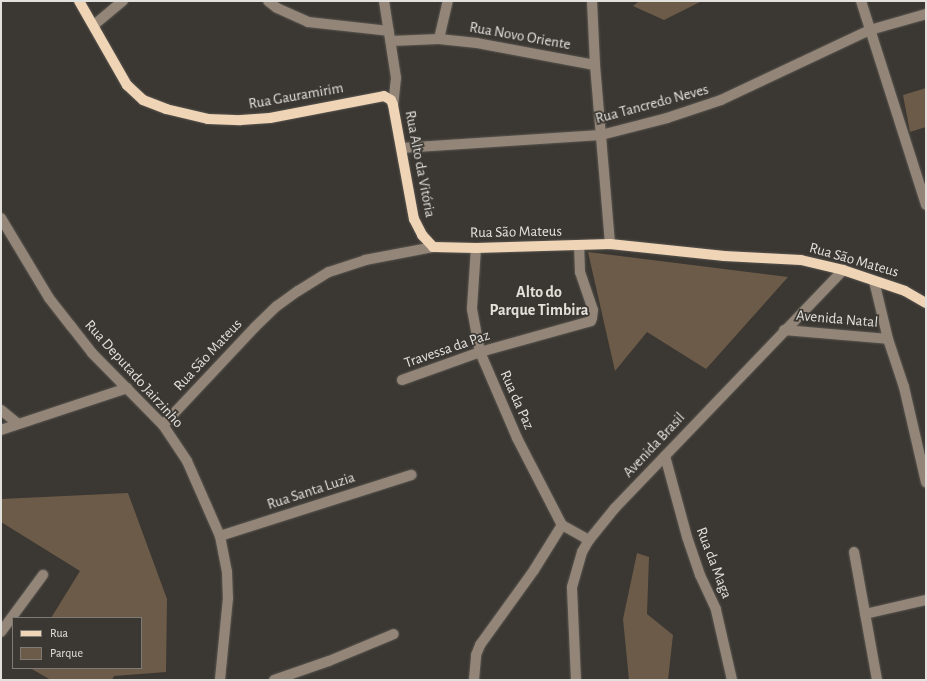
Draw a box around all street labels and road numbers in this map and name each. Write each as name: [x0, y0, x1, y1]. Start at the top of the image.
street label: Rua Novo Oriente: [468, 18, 572, 54]
street label: Rua Gauramirim: [247, 79, 345, 113]
street label: Rua Tancredo Neves: [593, 80, 711, 128]
street label: Rua Alto da Vitória: [401, 109, 439, 219]
street label: Rua São Mateus: [470, 222, 562, 242]
street label: Rua São Mateus: [807, 239, 901, 281]
street label: Avenida Natal: [795, 306, 879, 332]
street label: Rua São Mateus: [170, 315, 246, 395]
street label: Rua Deputado Jairzinho: [81, 316, 187, 432]
street label: Travessa da Paz: [402, 326, 492, 372]
street label: Rua da Paz: [496, 368, 538, 432]
street label: Avenida Brasil: [619, 409, 689, 481]
street label: Rua Santa Luzia: [265, 468, 357, 514]
street label: Rua da Maga: [692, 525, 736, 601]

